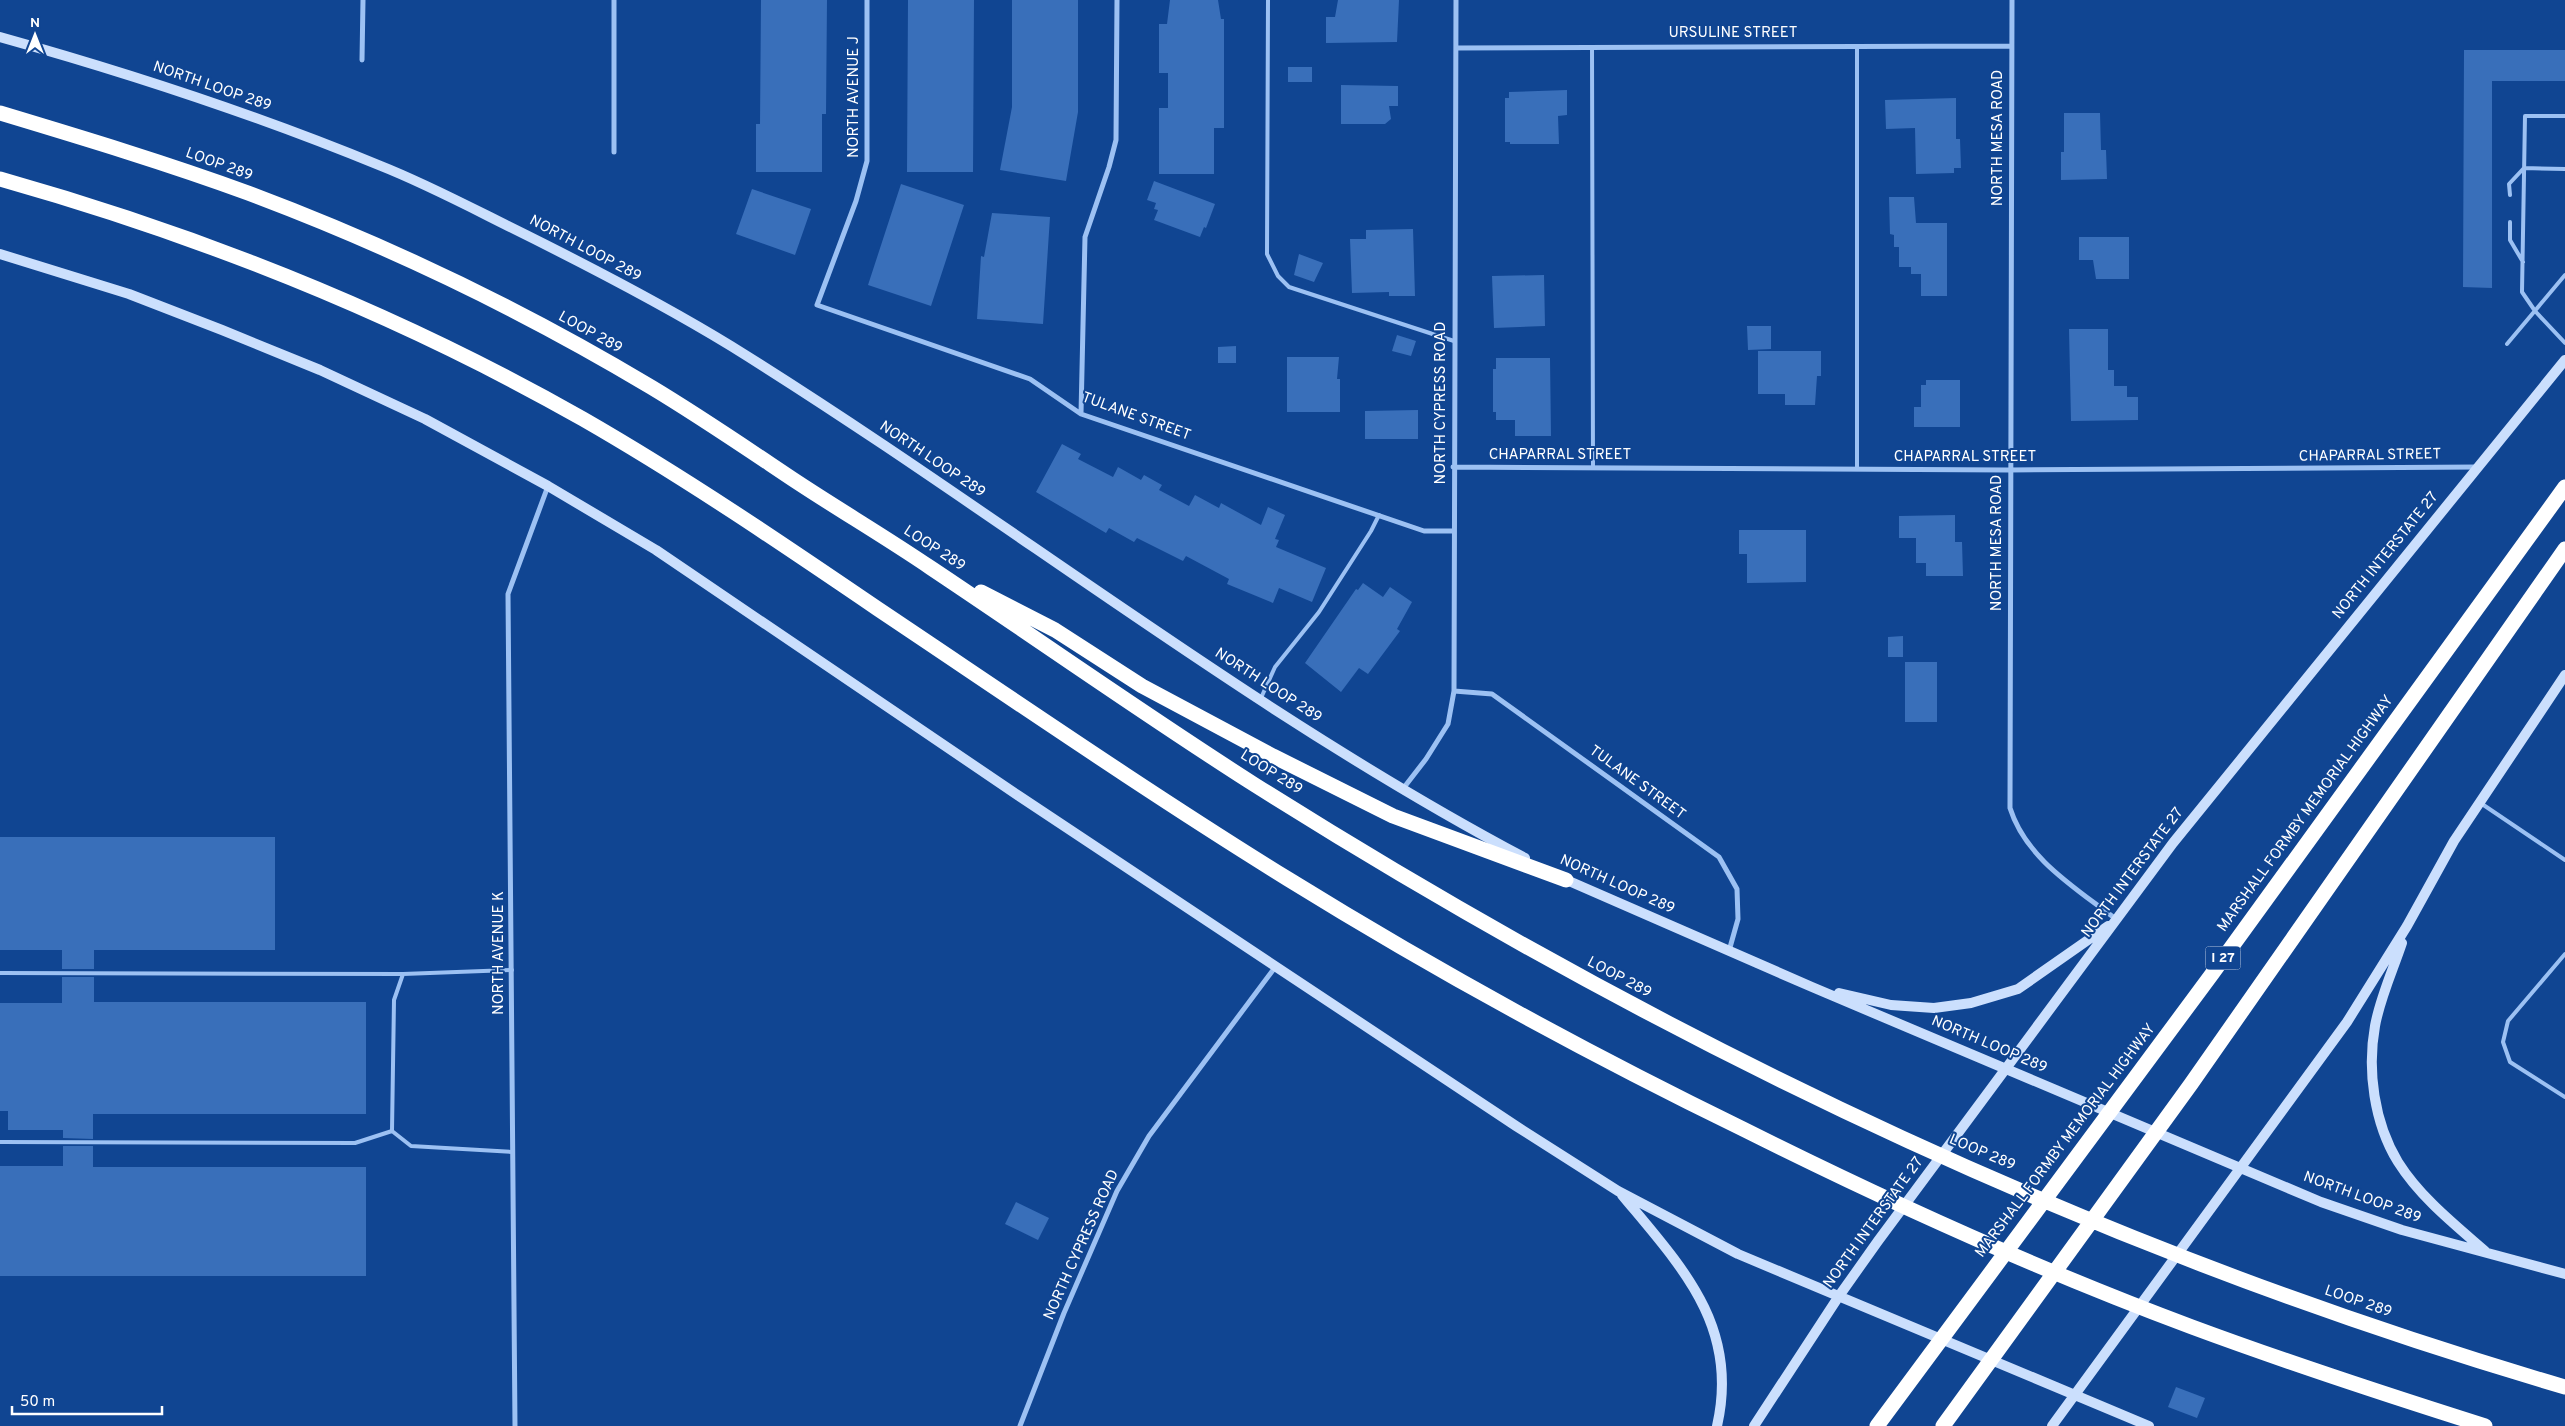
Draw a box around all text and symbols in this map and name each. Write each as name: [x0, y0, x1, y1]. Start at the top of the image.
north arrow: [10, 10, 60, 60]
text: N: [30, 15, 40, 32]
street label: URSULINE STREET: [1669, 24, 1797, 43]
street label: NORTH AVENUE J: [845, 36, 864, 158]
street label: NORTH LOOP 289: [150, 58, 274, 116]
street label: NORTH MESA ROAD: [1989, 70, 2008, 206]
street label: LOOP 289: [183, 144, 255, 186]
street label: NORTH LOOP 289: [526, 211, 644, 287]
street label: LOOP 289: [555, 308, 625, 358]
street label: NORTH CYPRESS ROAD: [1432, 322, 1451, 484]
street label: TULANE STREET: [1079, 388, 1193, 446]
street label: NORTH LOOP 289: [875, 417, 989, 503]
street label: CHAPARRAL STREET: [2299, 445, 2441, 467]
street label: CHAPARRAL STREET: [1489, 446, 1631, 465]
street label: CHAPARRAL STREET: [1894, 448, 2036, 467]
street label: NORTH MESA ROAD: [1988, 475, 2007, 611]
street label: NORTH INTERSTATE 27: [2329, 488, 2443, 623]
street label: LOOP 289: [899, 522, 969, 576]
street label: NORTH LOOP 289: [1211, 644, 1325, 728]
street label: MARSHALL FORMBY MEMORIAL HIGHWAY: [2214, 692, 2399, 936]
street label: TULANE STREET: [1585, 742, 1689, 824]
street label: LOOP 289: [1236, 746, 1306, 800]
street label: NORTH INTERSTATE 27: [2078, 804, 2188, 942]
street label: NORTH LOOP 289: [1556, 851, 1678, 919]
street label: NORTH AVENUE K: [490, 891, 509, 1015]
road number: I 27: [2206, 946, 2240, 970]
street label: LOOP 289: [1584, 953, 1654, 1003]
street label: NORTH LOOP 289: [1928, 1012, 2050, 1078]
street label: MARSHALL FORMBY MEMORIAL HIGHWAY: [1972, 1020, 2161, 1262]
street label: LOOP 289: [1946, 1131, 2018, 1175]
street label: NORTH INTERSTATE 27: [1820, 1153, 1928, 1293]
street label: NORTH CYPRESS ROAD: [1040, 1167, 1124, 1323]
street label: NORTH LOOP 289: [2300, 1168, 2424, 1228]
street label: LOOP 289: [2322, 1282, 2394, 1322]
scale bar: [12, 1384, 162, 1416]
text: 50 m: [20, 1393, 55, 1412]

